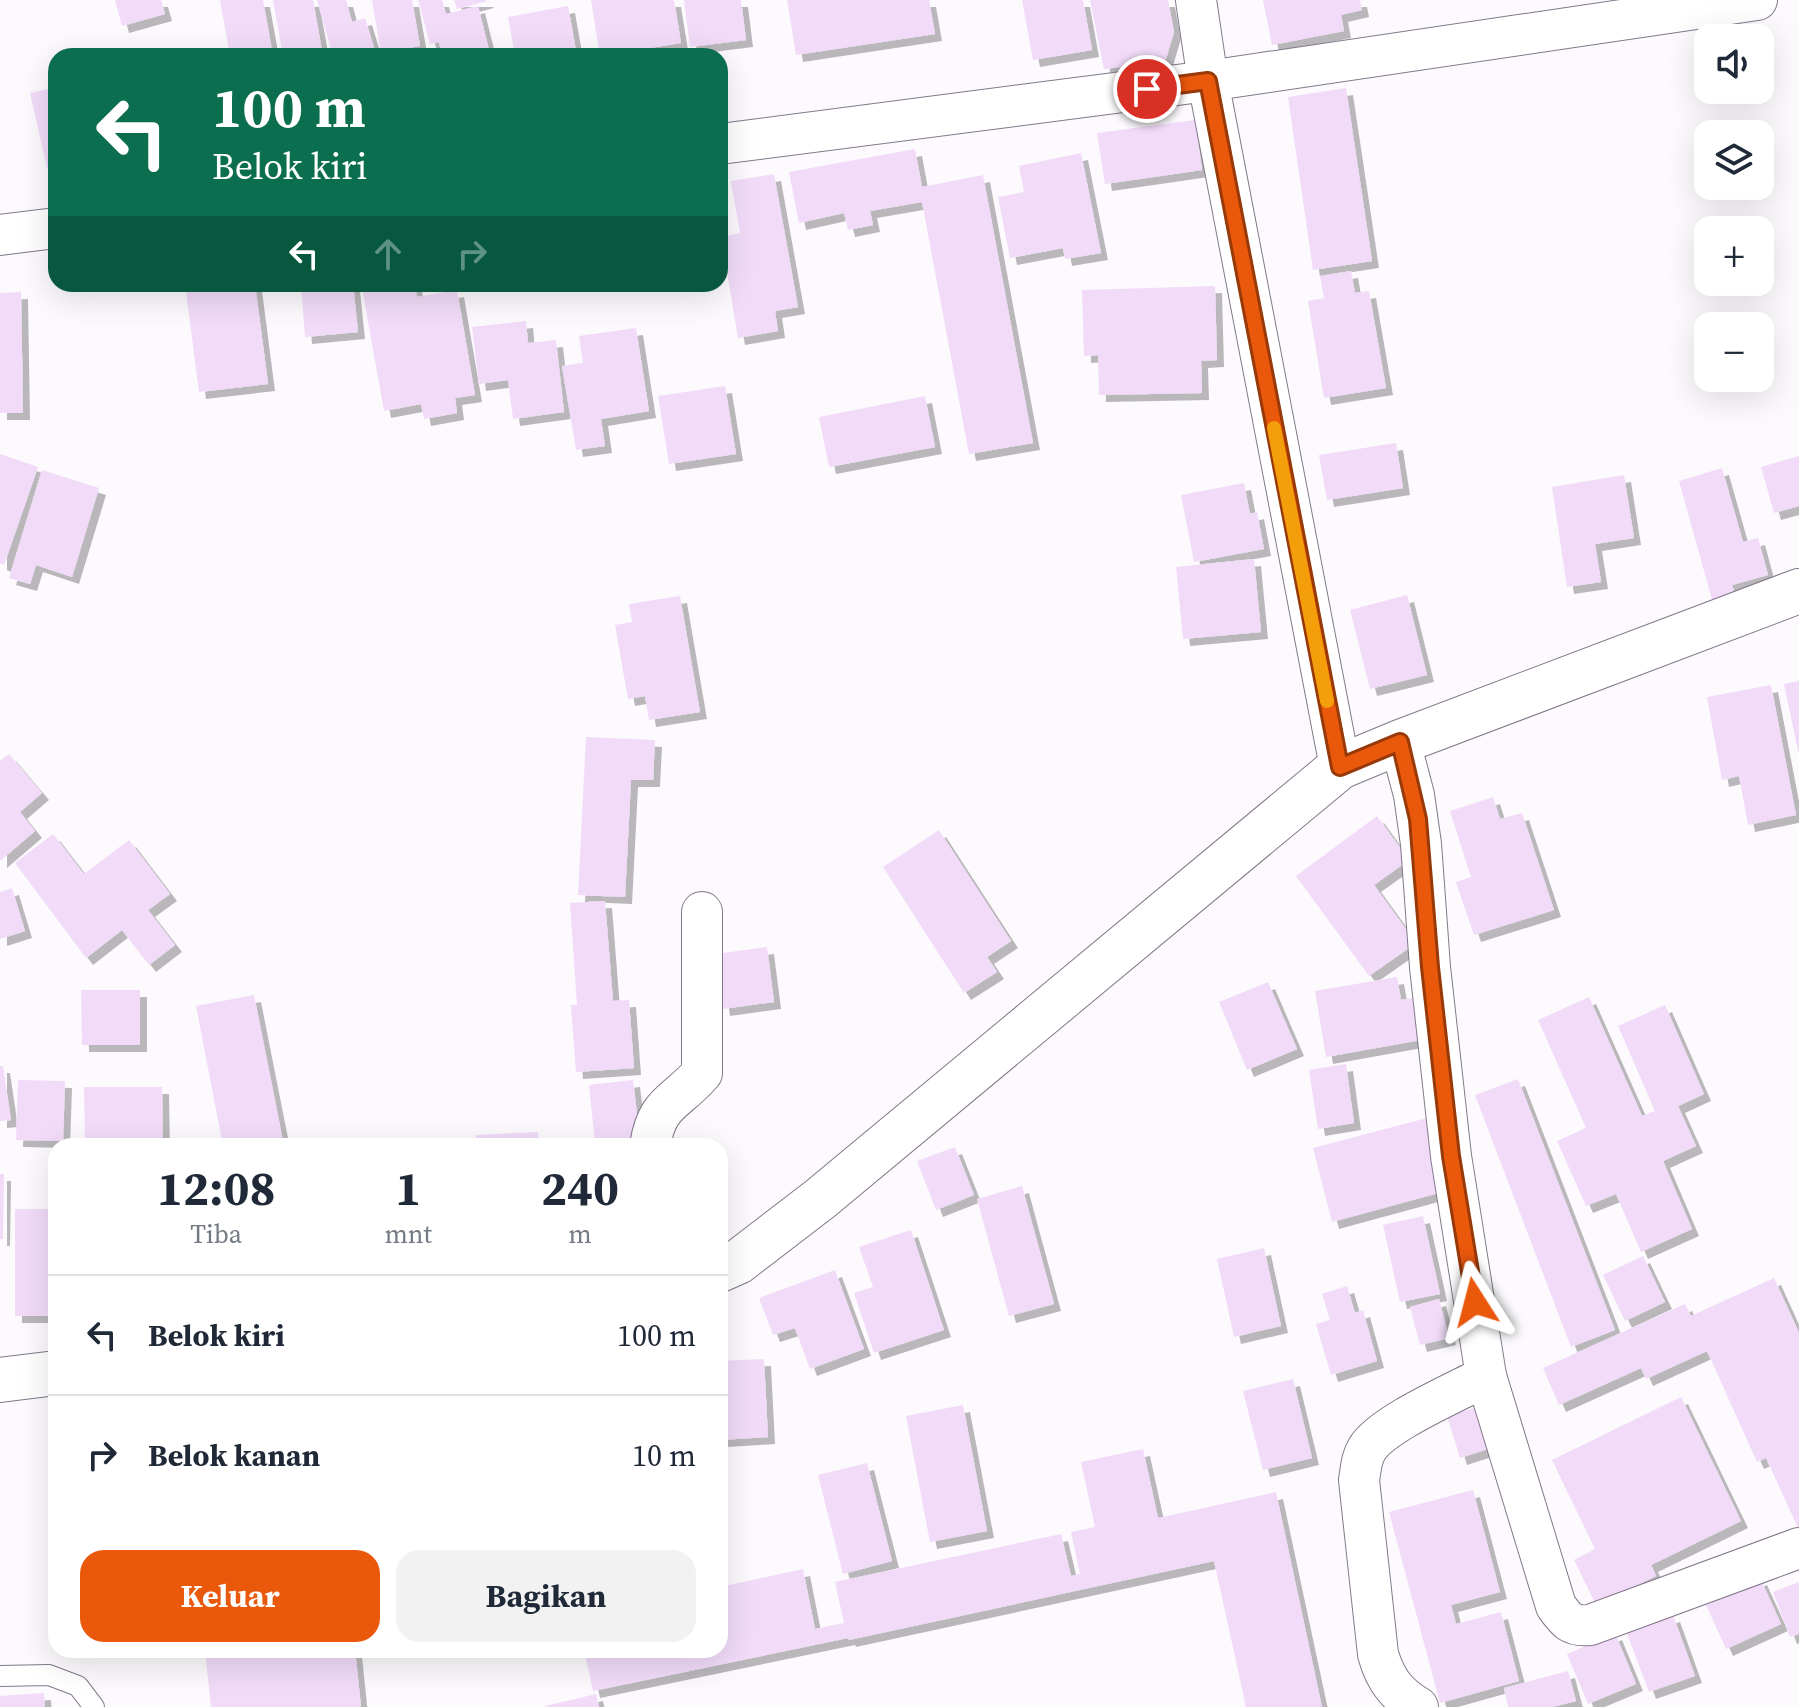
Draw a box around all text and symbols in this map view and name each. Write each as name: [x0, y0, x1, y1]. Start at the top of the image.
map controls: [1694, 24, 1774, 392]
button: sound: [1694, 24, 1774, 104]
pin: [1113, 55, 1181, 123]
icon: arrive: [1125, 67, 1169, 111]
text: 100 m: [212, 69, 366, 146]
icon: left: [80, 80, 184, 184]
button: layers: [1694, 120, 1774, 200]
text: Belok kiri: [212, 142, 367, 191]
button: +: [1694, 216, 1774, 296]
icon: left: [282, 232, 326, 276]
icon: ahead: [366, 232, 410, 276]
icon: right: [450, 232, 494, 276]
button: −: [1694, 312, 1774, 392]
text: 12:08: [157, 1155, 275, 1221]
text: 1: [395, 1155, 421, 1221]
text: 240: [541, 1155, 619, 1221]
text: Tiba: [190, 1216, 242, 1252]
text: mnt: [384, 1216, 432, 1252]
text: m: [568, 1216, 592, 1252]
position arrow: [1433, 1260, 1517, 1344]
icon: left: [80, 1313, 124, 1357]
text: Belok kiri: [148, 1315, 285, 1356]
text: 100 m: [617, 1315, 696, 1356]
icon: right: [80, 1433, 124, 1477]
text: Belok kanan: [148, 1435, 320, 1476]
text: 10 m: [632, 1435, 696, 1476]
button: Keluar: [80, 1550, 380, 1642]
button: Bagikan: [396, 1550, 696, 1642]

